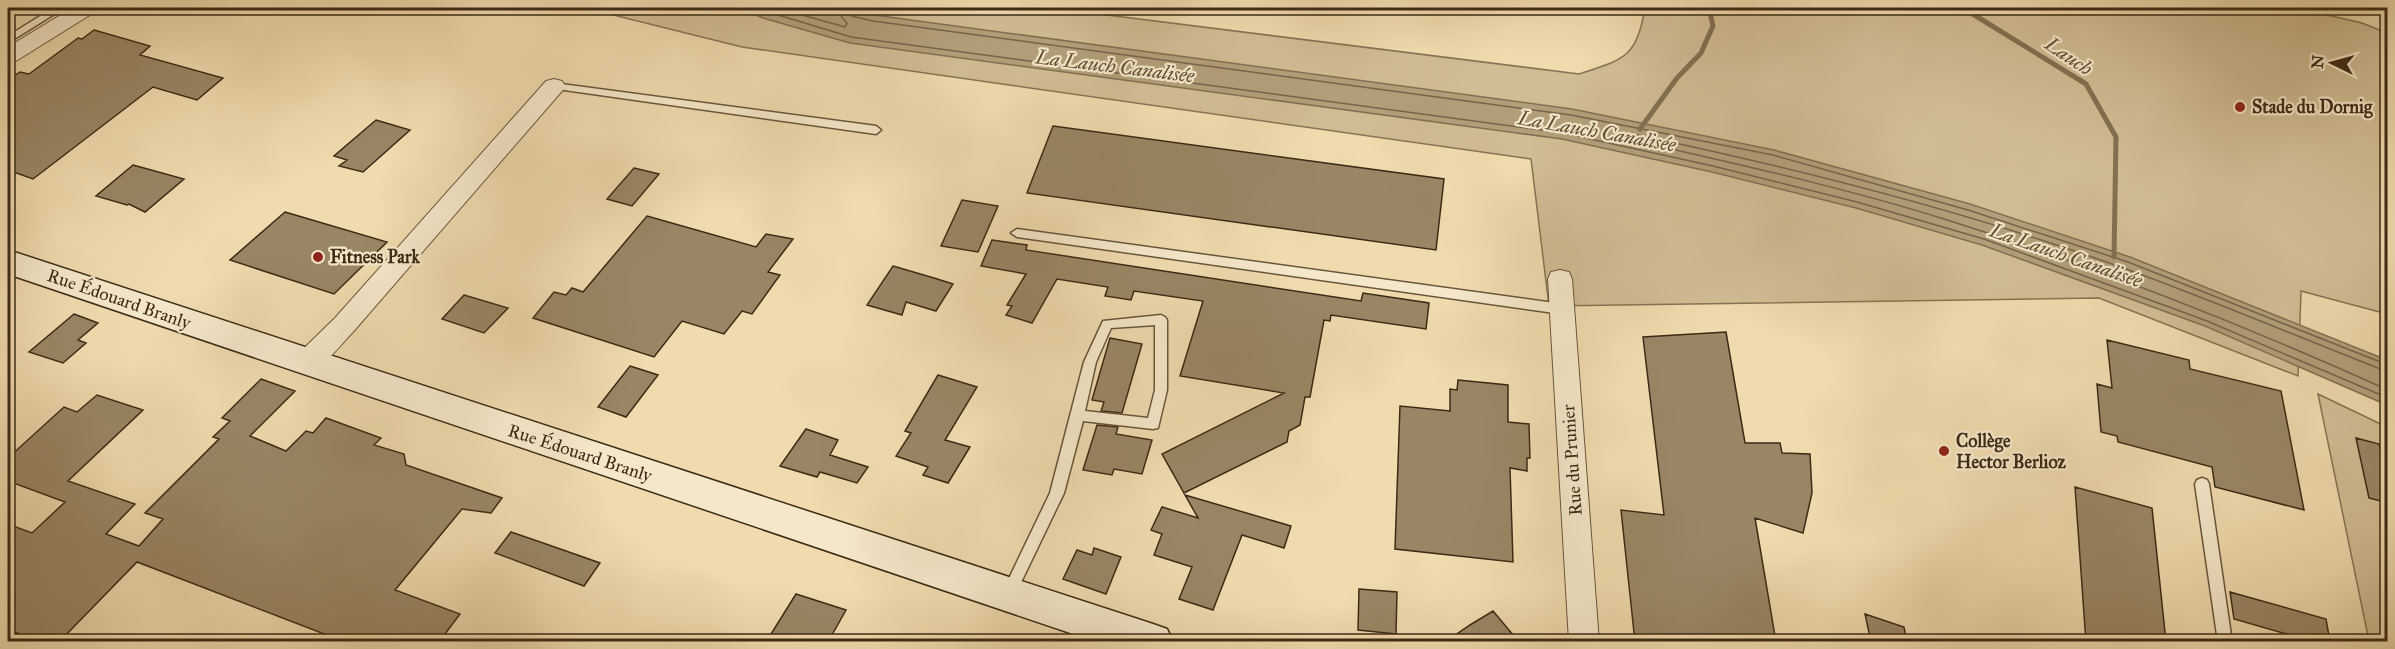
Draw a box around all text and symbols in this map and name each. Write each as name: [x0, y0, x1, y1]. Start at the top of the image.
water label: Lauch: [2040, 31, 2097, 81]
north arrow: [2302, 33, 2362, 93]
water label: La Lauch Canalisée: [1033, 44, 1196, 88]
text: N: [2307, 54, 2328, 69]
place label: Stade du Dornig: [2252, 96, 2373, 119]
marker: Stade du Dornig: [2233, 100, 2247, 114]
water label: La Lauch Canalisée: [1515, 105, 1678, 157]
water label: La Lauch Canalisée: [1986, 217, 2146, 292]
place label: Fitness Park: [330, 246, 420, 268]
marker: Fitness Park: [311, 250, 325, 264]
street label: Rue Édouard Branly: [44, 262, 195, 334]
street label: Rue du Prunier: [1557, 403, 1587, 516]
street label: Rue Édouard Branly: [505, 417, 656, 487]
place label: Collège Hector Berlioz: [1956, 430, 2067, 473]
marker: Collège Hector Berlioz: [1937, 444, 1951, 458]

